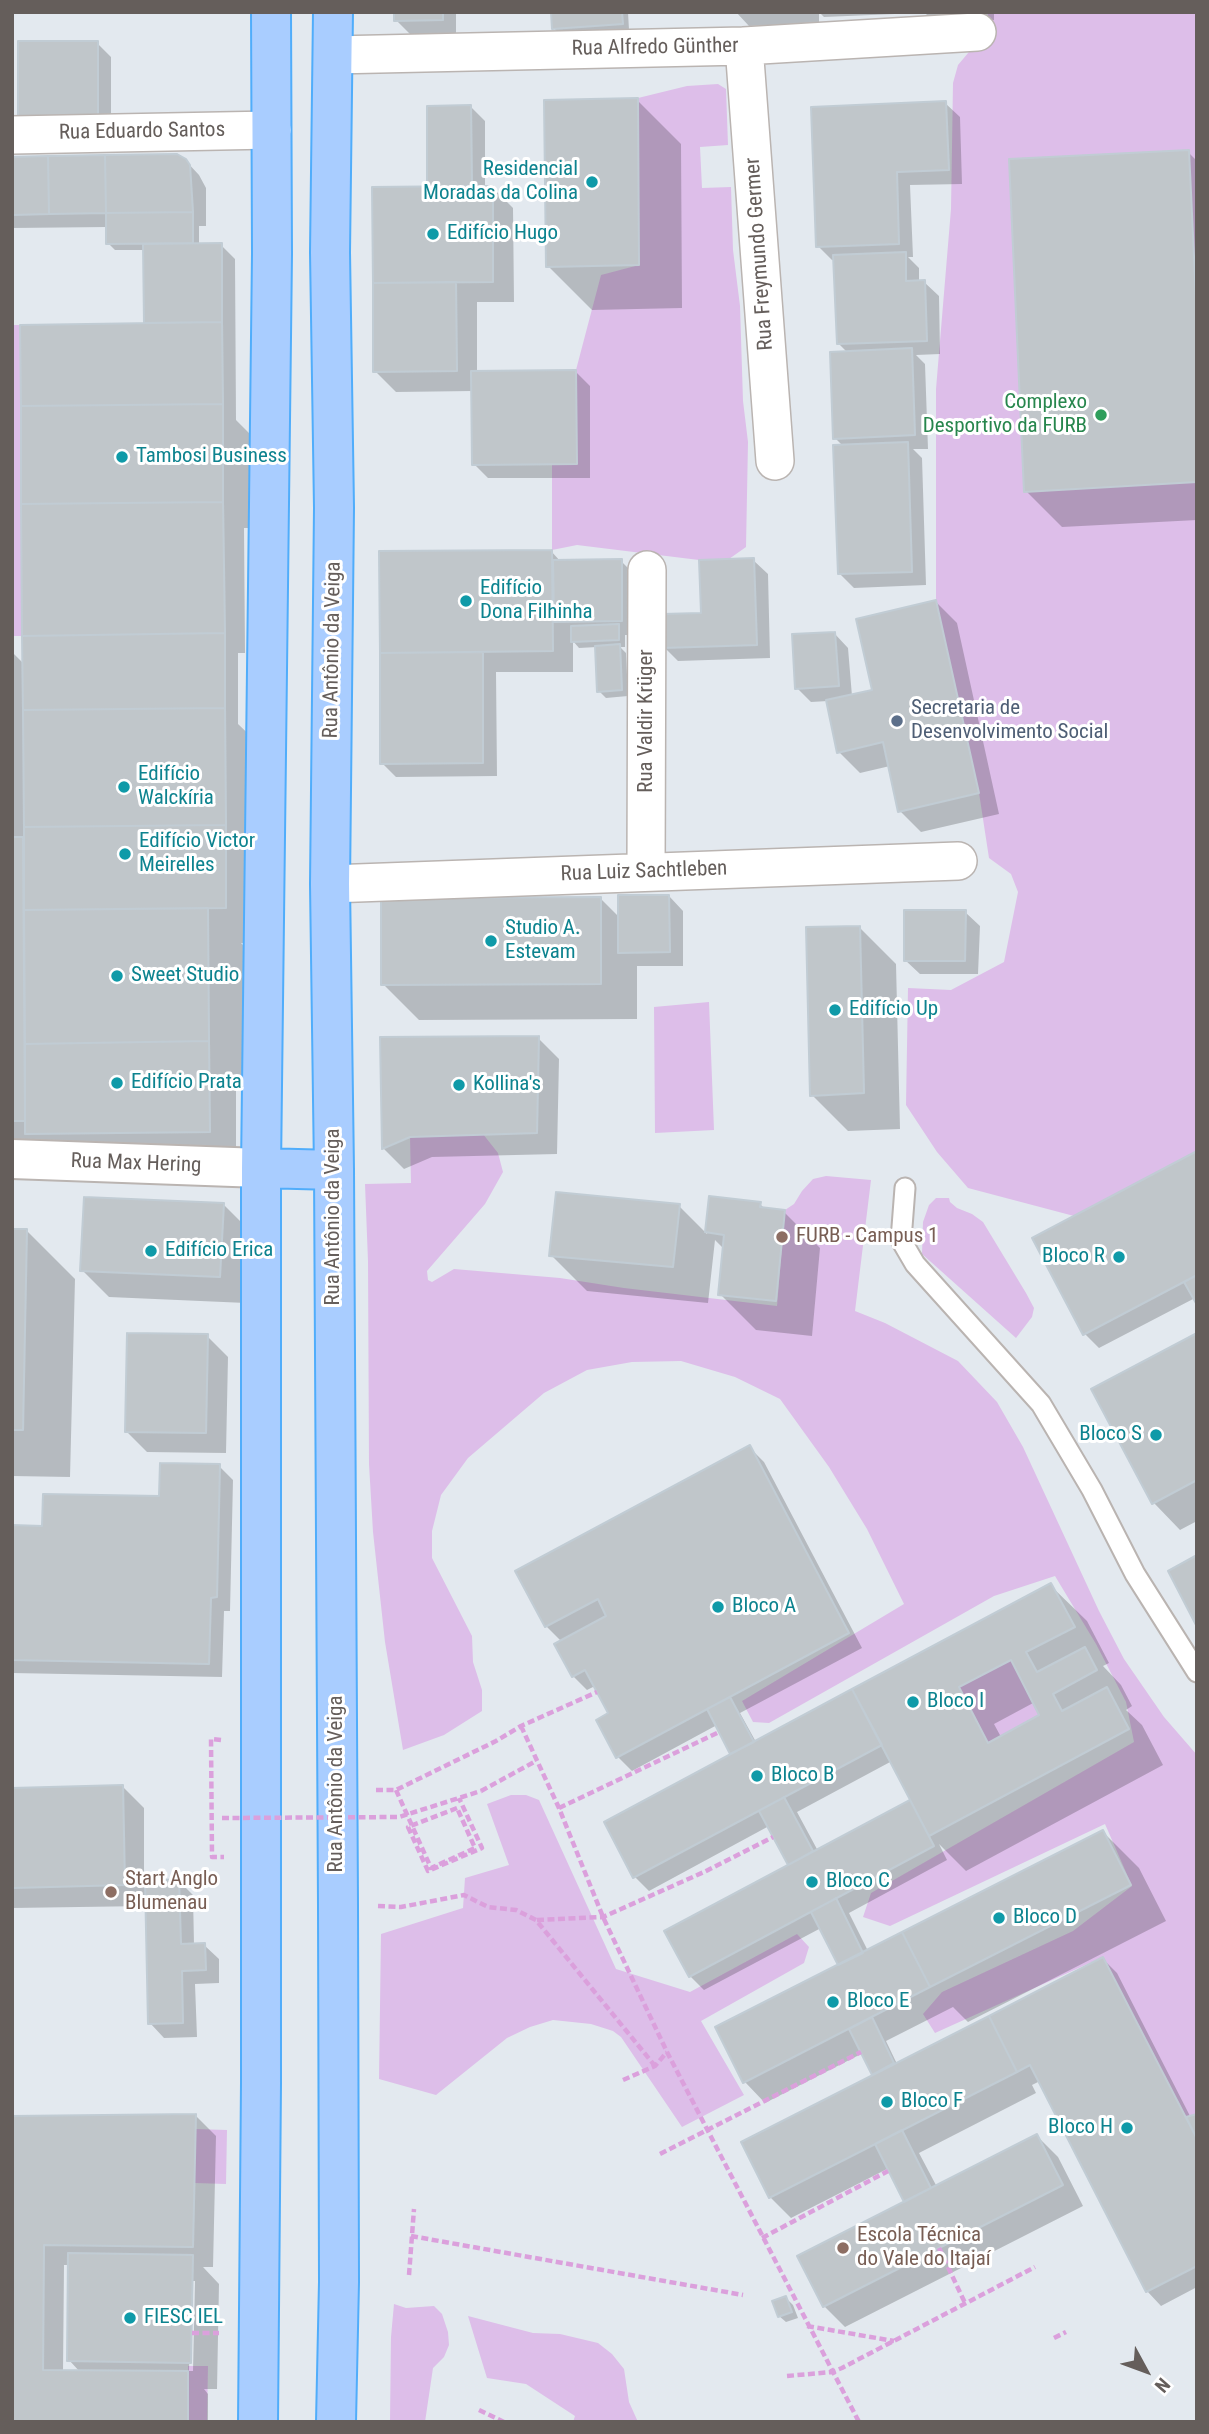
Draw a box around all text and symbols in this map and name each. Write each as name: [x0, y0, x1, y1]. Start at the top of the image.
street label: Rua Alfredo Günther: [571, 34, 739, 62]
street label: Rua Eduardo Santos: [59, 118, 225, 146]
place label: Residencial Moradas da Colina: [423, 157, 578, 207]
street label: Rua Freymundo Germer: [741, 157, 779, 351]
marker: Residencial Moradas da Colina: [584, 174, 600, 190]
place label: Edifício Hugo: [447, 221, 558, 247]
marker: Edifício Hugo: [425, 226, 441, 242]
place label: Complexo Desportivo da FURB: [923, 390, 1087, 440]
marker: Complexo Desportivo da FURB: [1093, 407, 1109, 423]
place label: Tambosi Business: [136, 444, 287, 470]
marker: Tambosi Business: [114, 449, 130, 465]
street label: Rua Antônio da Veiga: [319, 561, 347, 739]
place label: Edifício Dona Filhinha: [480, 576, 593, 626]
marker: Edifício Dona Filhinha: [458, 593, 474, 609]
street label: Rua Valdir Krüger: [634, 649, 660, 793]
place label: Secretaria de Desenvolvimento Social: [911, 696, 1108, 746]
marker: Secretaria de Desenvolvimento Social: [889, 713, 905, 729]
place label: Edifício Walckíria: [138, 762, 214, 812]
marker: Edifício Walckíria: [116, 779, 132, 795]
place label: Edifício Victor Meirelles: [139, 829, 255, 879]
marker: Edifício Victor Meirelles: [117, 846, 133, 862]
street label: Rua Luiz Sachtleben: [560, 856, 728, 888]
place label: Studio A. Estevam: [505, 916, 580, 966]
marker: Studio A. Estevam: [483, 933, 499, 949]
place label: Sweet Studio: [131, 963, 239, 989]
marker: Sweet Studio: [109, 968, 125, 984]
place label: Edifício Up: [849, 997, 938, 1023]
marker: Edifício Up: [827, 1002, 843, 1018]
place label: Edifício Prata: [131, 1070, 242, 1096]
place label: Kollina's: [473, 1072, 541, 1098]
marker: Edifício Prata: [109, 1075, 125, 1091]
marker: Kollina's: [451, 1077, 467, 1093]
street label: Rua Antônio da Veiga: [321, 1128, 347, 1306]
street label: Rua Max Hering: [70, 1149, 202, 1179]
place label: FURB - Campus 1: [796, 1224, 938, 1250]
marker: FURB - Campus 1: [774, 1229, 790, 1245]
place label: Edifício Erica: [165, 1238, 273, 1264]
marker: Edifício Erica: [143, 1243, 159, 1259]
place label: Bloco R: [1042, 1244, 1105, 1270]
marker: Bloco R: [1111, 1249, 1127, 1265]
place label: Bloco S: [1079, 1422, 1142, 1448]
marker: Bloco S: [1148, 1427, 1164, 1443]
place label: Bloco A: [732, 1594, 796, 1620]
marker: Bloco A: [710, 1599, 726, 1615]
place label: Bloco I: [927, 1689, 984, 1715]
marker: Bloco I: [905, 1694, 921, 1710]
street label: Rua Antônio da Veiga: [324, 1695, 350, 1873]
place label: Bloco B: [771, 1763, 834, 1789]
marker: Bloco B: [749, 1768, 765, 1784]
place label: Start Anglo Blumenau: [125, 1867, 218, 1917]
place label: Bloco C: [826, 1869, 890, 1895]
marker: Bloco C: [804, 1874, 820, 1890]
marker: Start Anglo Blumenau: [103, 1884, 119, 1900]
place label: Bloco D: [1013, 1905, 1077, 1931]
marker: Bloco D: [991, 1910, 1007, 1926]
place label: Bloco E: [847, 1989, 909, 2015]
marker: Bloco E: [825, 1994, 841, 2010]
place label: Bloco F: [901, 2089, 963, 2115]
marker: Bloco F: [879, 2094, 895, 2110]
place label: Bloco H: [1048, 2115, 1113, 2141]
marker: Bloco H: [1119, 2120, 1135, 2136]
place label: Escola Técnica do Vale do Itajaí: [857, 2223, 991, 2273]
marker: Escola Técnica do Vale do Itajaí: [835, 2240, 851, 2256]
place label: FIESC IEL: [144, 2305, 223, 2331]
marker: FIESC IEL: [122, 2310, 138, 2326]
north arrow: [1111, 2336, 1181, 2406]
text: N: [1150, 2373, 1175, 2397]

